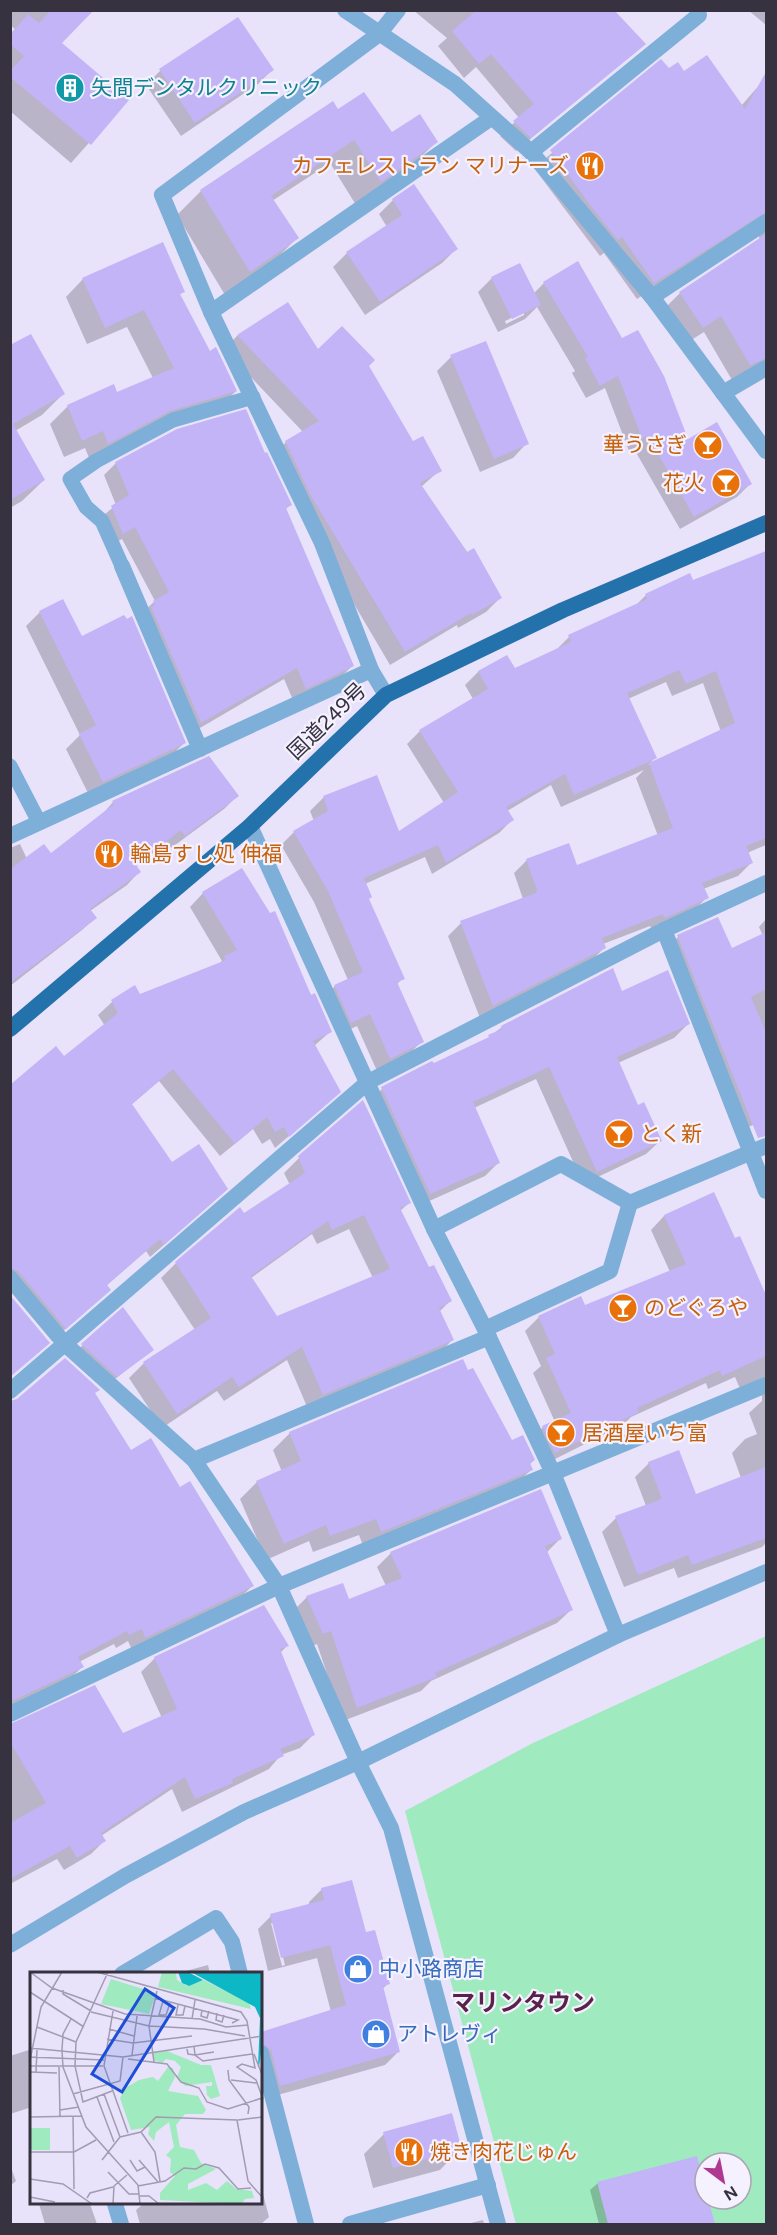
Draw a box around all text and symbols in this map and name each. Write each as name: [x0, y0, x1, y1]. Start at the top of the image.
building icon: 矢間デンタルクリニック: [54, 72, 86, 104]
place label: 矢間デンタルクリニック: [91, 75, 322, 100]
restaurant icon: カフェレストラン マリナーズ: [574, 150, 606, 182]
place label: カフェレストラン マリナーズ: [292, 153, 569, 178]
bar icon: 華うさぎ: [692, 429, 724, 461]
place label: 華うさぎ: [603, 432, 687, 457]
bar icon: 花火: [710, 467, 742, 499]
place label: 花火: [663, 470, 705, 495]
street label: 国道249号: [282, 677, 371, 764]
restaurant icon: 輪島すし処 伸福: [93, 838, 125, 870]
place label: 輪島すし処 伸福: [130, 841, 282, 866]
bar icon: とく新: [603, 1118, 635, 1150]
place label: とく新: [640, 1121, 702, 1146]
bar icon: のどぐろや: [607, 1292, 639, 1324]
place label: のどぐろや: [644, 1295, 748, 1320]
bar icon: 居酒屋いち富: [545, 1417, 577, 1449]
place label: 居酒屋いち富: [582, 1420, 708, 1445]
shop icon: 中小路商店: [342, 1953, 374, 1985]
place label: 中小路商店: [379, 1956, 484, 1981]
inset map: [30, 1972, 262, 2205]
district label: マリンタウン: [451, 1988, 595, 2017]
shop icon: アトレヴィ: [360, 2018, 392, 2050]
place label: アトレヴィ: [397, 2021, 502, 2046]
restaurant icon: 焼き肉花じゅん: [393, 2136, 425, 2168]
place label: 焼き肉花じゅん: [430, 2139, 577, 2164]
north arrow: [693, 2151, 753, 2211]
text: N: [720, 2182, 741, 2205]

